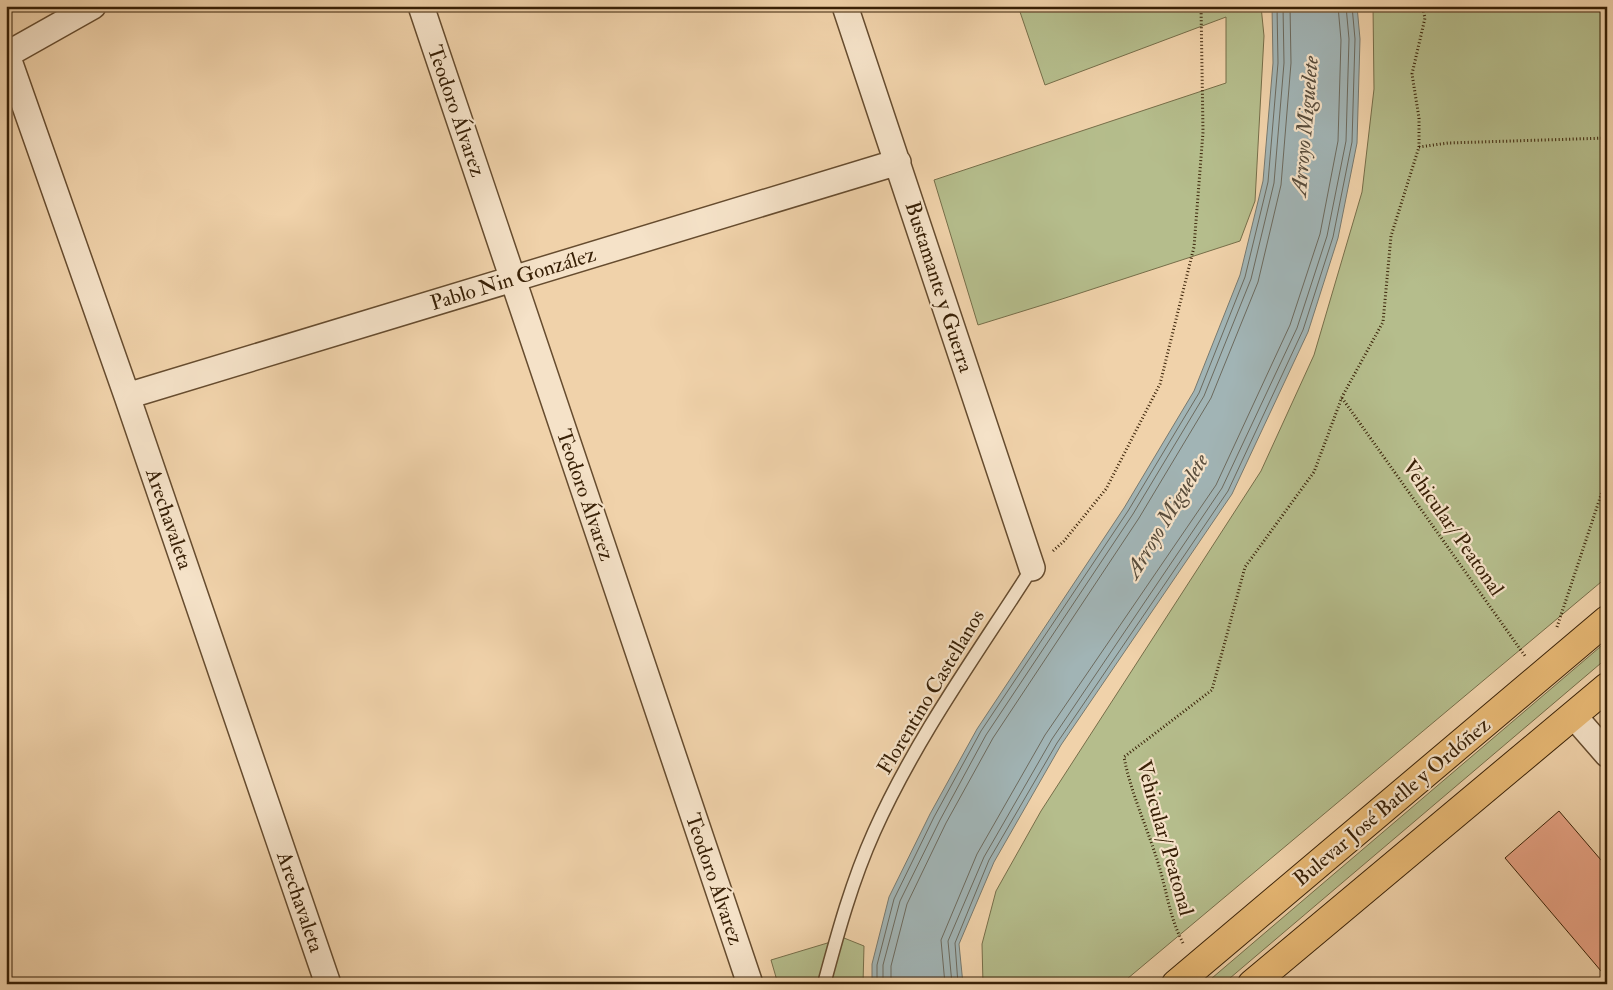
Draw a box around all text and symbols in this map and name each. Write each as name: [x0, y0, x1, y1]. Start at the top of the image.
street label: Teodoro Álvarez: [421, 42, 491, 180]
water label: Arroyo Miguelete: [1285, 54, 1325, 199]
street label: Bustamante y Guerra: [899, 198, 979, 376]
street label: Pablo Nin González: [427, 241, 599, 317]
street label: Teodoro Álvarez: [550, 426, 620, 564]
water label: Arroyo Miguelete: [1118, 448, 1215, 585]
street label: Vehicular/ Peatonal: [1396, 455, 1510, 602]
street label: Arechavaleta: [139, 464, 199, 573]
street label: Florentino Castellanos: [871, 605, 991, 779]
street label: Bulevar José Batlle y Ordóñez: [1288, 712, 1496, 892]
street label: Vehicular/ Peatonal: [1130, 757, 1200, 919]
street label: Teodoro Álvarez: [679, 810, 749, 948]
street label: Arechavaleta: [270, 847, 330, 956]

